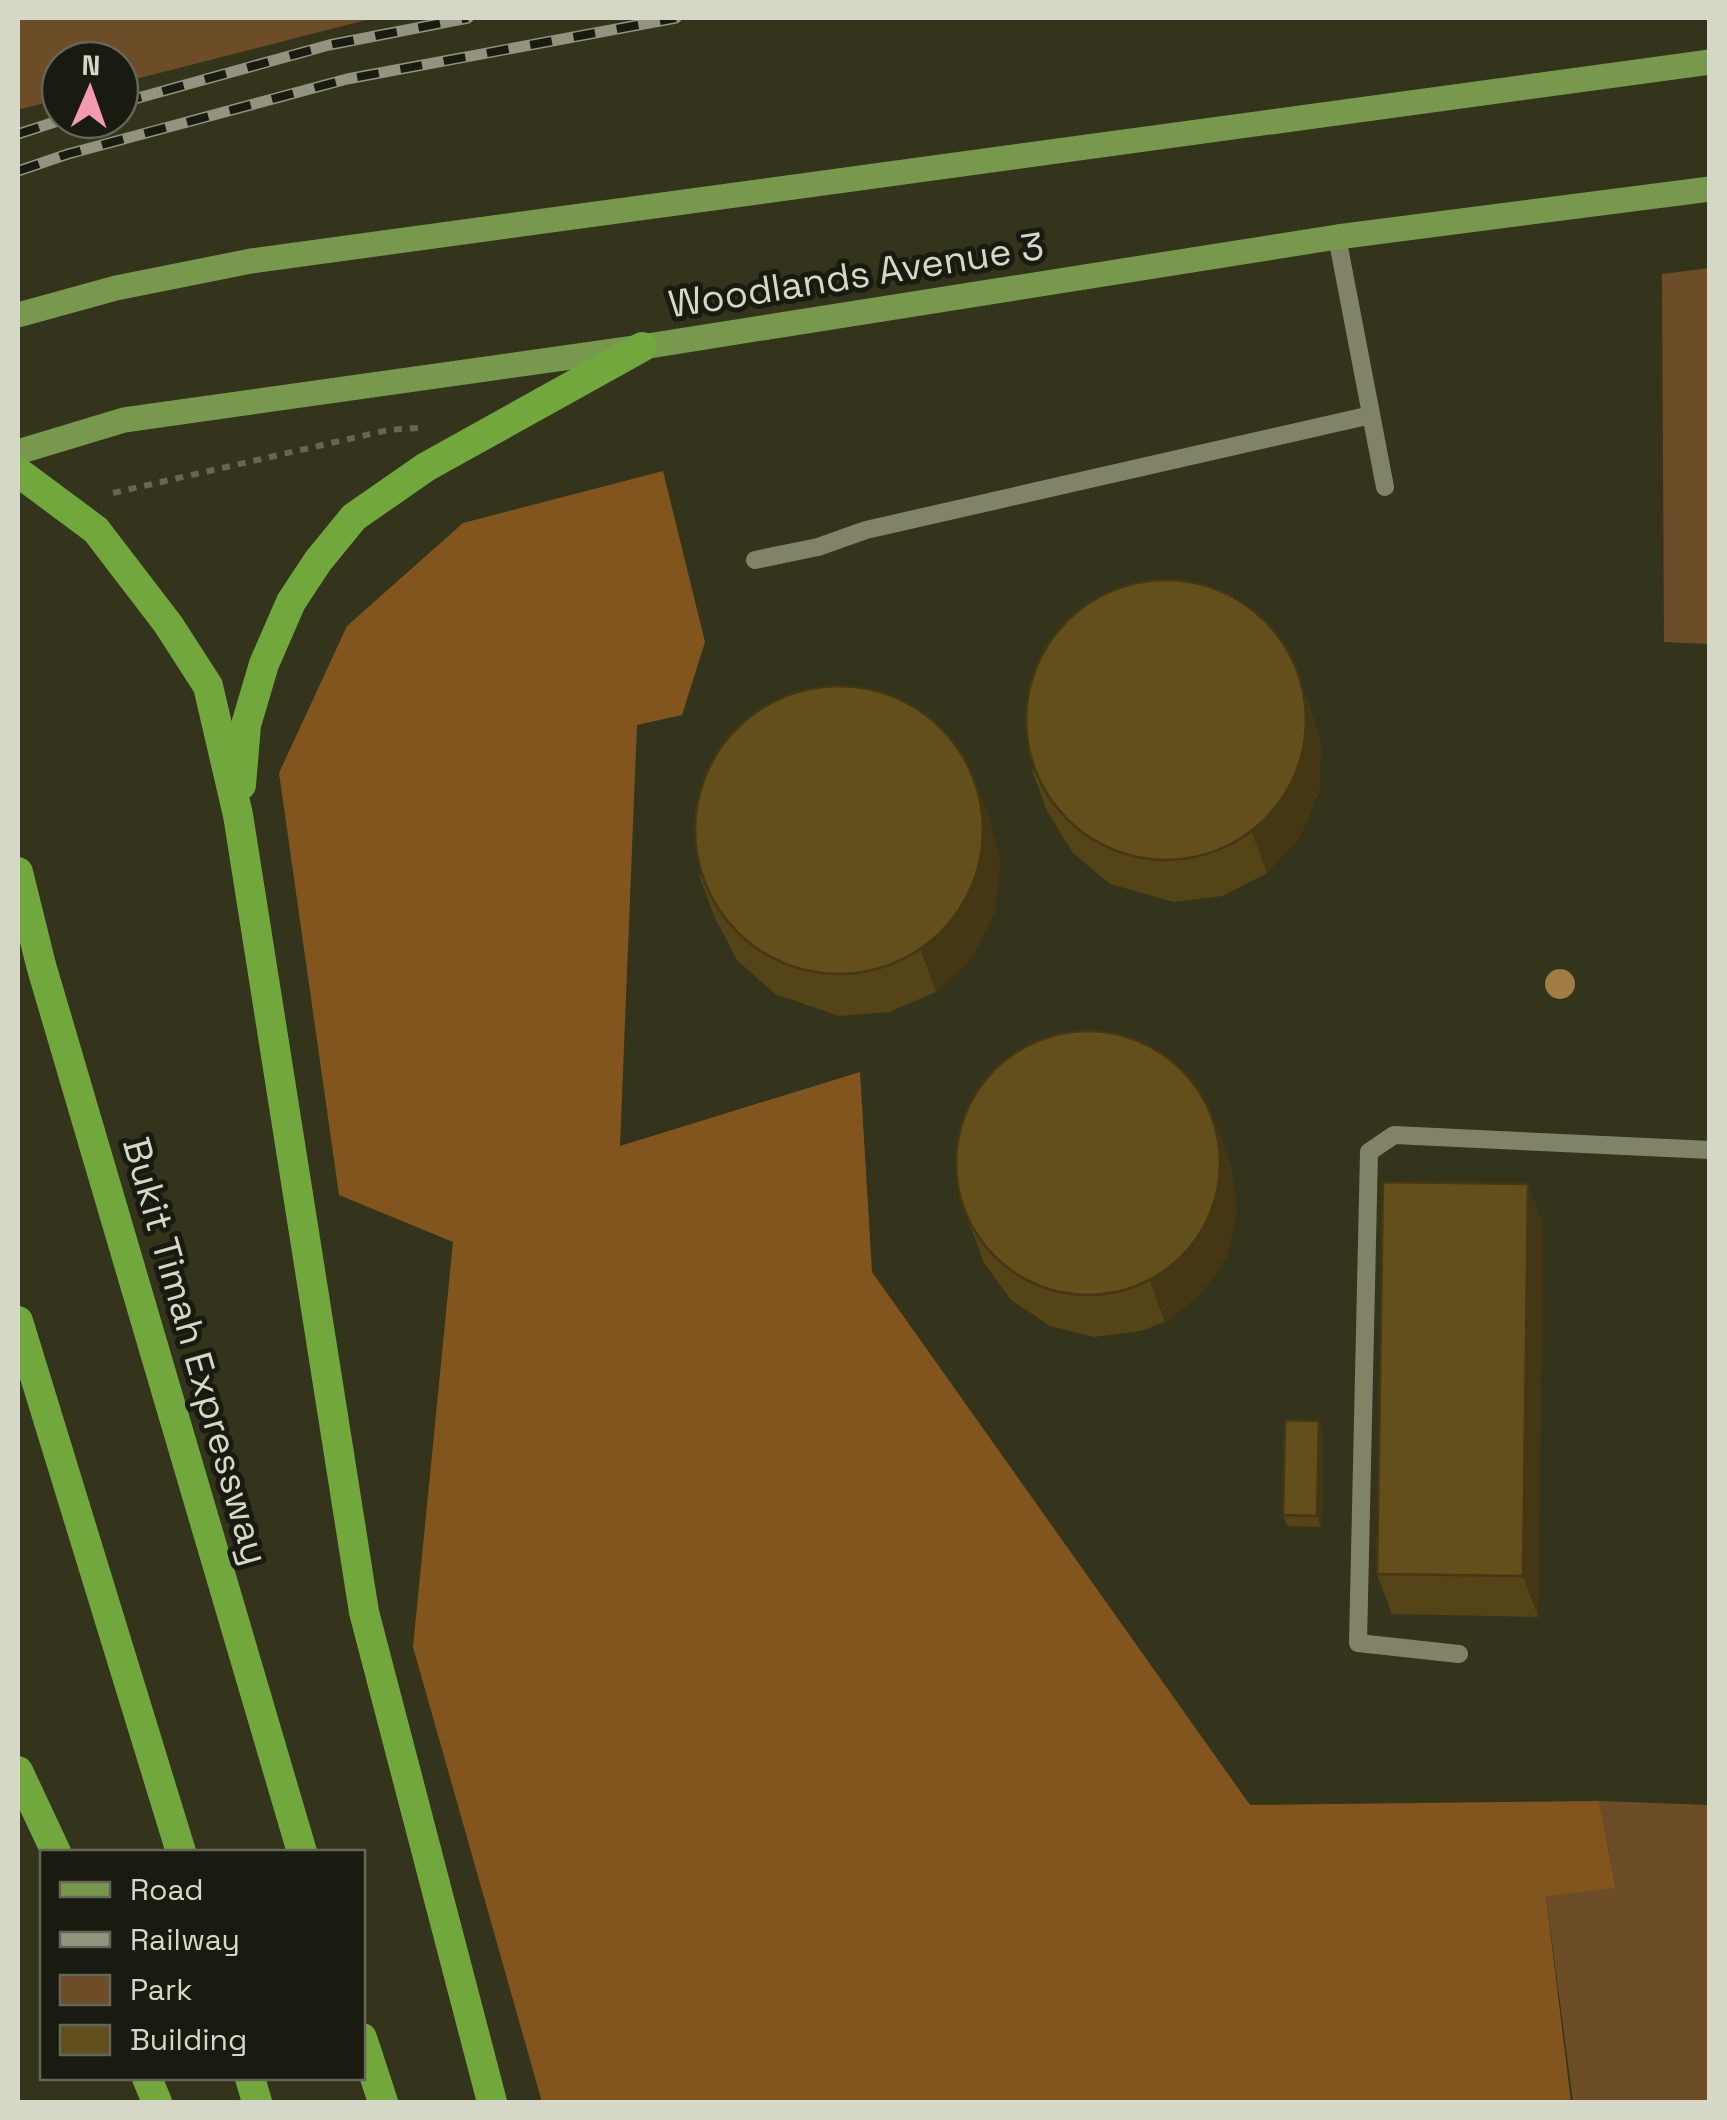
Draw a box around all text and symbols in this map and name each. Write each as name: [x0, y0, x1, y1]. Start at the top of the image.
north arrow: [40, 40, 140, 140]
text: N: [81, 47, 101, 83]
street label: Woodlands Avenue 3: [665, 222, 1047, 328]
street label: Bukit Timah Expressway: [112, 1132, 280, 1570]
legend: [40, 1850, 365, 2080]
text: Road: [130, 1870, 204, 1909]
text: Railway: [130, 1920, 240, 1959]
text: Park: [130, 1970, 192, 2009]
text: Building: [130, 2020, 247, 2059]

